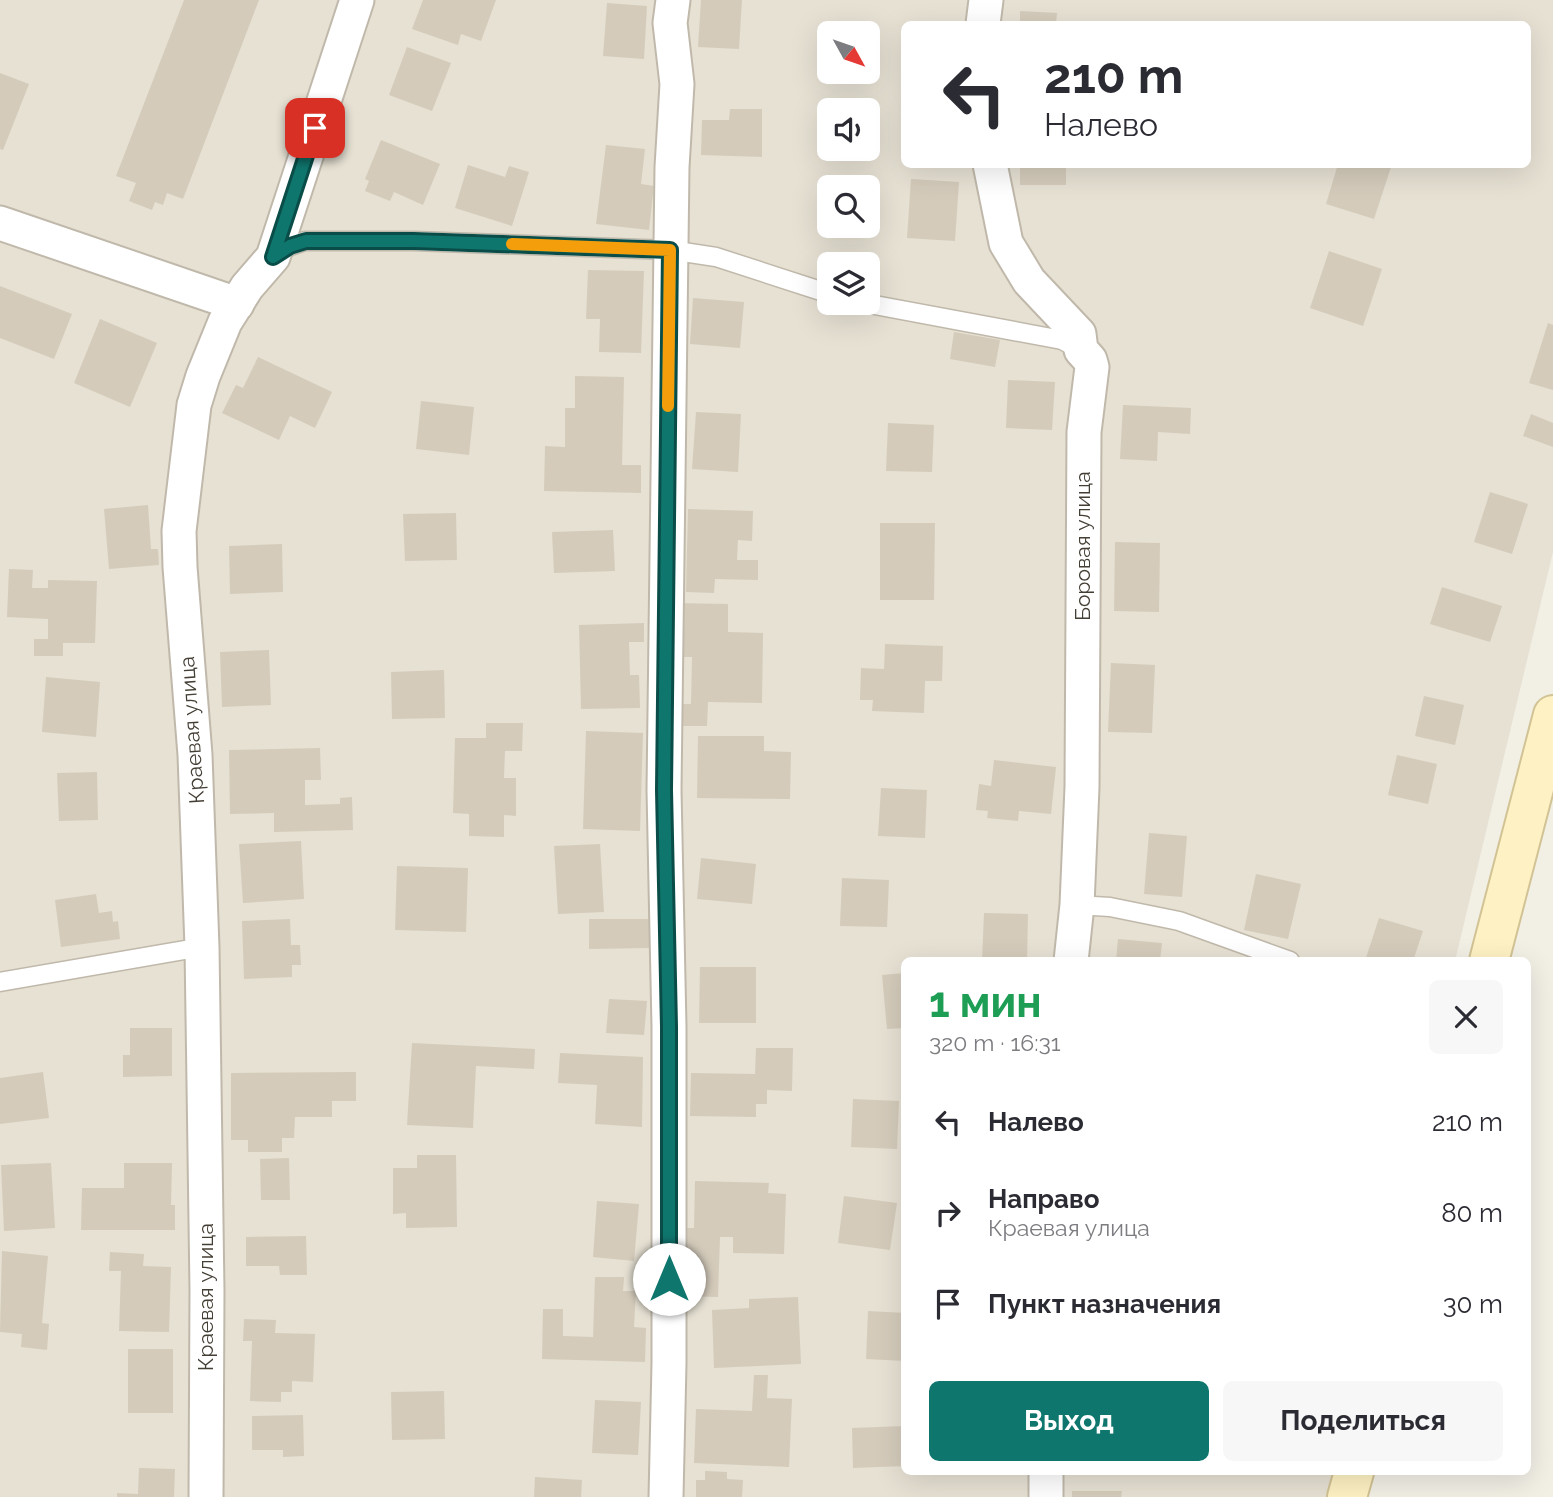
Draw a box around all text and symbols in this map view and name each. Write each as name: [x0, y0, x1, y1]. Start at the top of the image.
north arrow: [817, 21, 880, 84]
map controls: [817, 21, 880, 315]
text: 210 m: [1044, 47, 1183, 104]
icon: left: [929, 49, 1020, 140]
pin: [285, 98, 345, 158]
button: sound: [817, 98, 880, 161]
text: Налево: [1044, 106, 1158, 143]
icon: arrive: [296, 109, 334, 147]
button: search: [817, 175, 880, 238]
button: layers: [817, 252, 880, 315]
street label: Боровая улица: [1070, 471, 1095, 621]
street label: Краевая улица: [174, 655, 209, 805]
text: 1 мин: [929, 978, 1042, 1027]
button: close: [1429, 980, 1503, 1054]
text: 320 m · 16:31: [929, 1029, 1061, 1056]
icon: left: [929, 1103, 967, 1141]
text: Налево: [988, 1107, 1084, 1137]
text: 210 m: [1432, 1107, 1503, 1137]
text: Направо: [988, 1184, 1099, 1214]
icon: right: [929, 1194, 967, 1232]
text: 80 m: [1441, 1198, 1503, 1228]
text: Краевая улица: [988, 1214, 1150, 1241]
street label: Краевая улица: [193, 1223, 218, 1371]
position arrow: [632, 1242, 706, 1316]
icon: arrive: [929, 1285, 967, 1323]
text: Пункт назначения: [988, 1289, 1221, 1319]
text: 30 m: [1443, 1289, 1503, 1319]
button: Выход: [929, 1381, 1209, 1461]
button: Поделиться: [1223, 1381, 1503, 1461]

